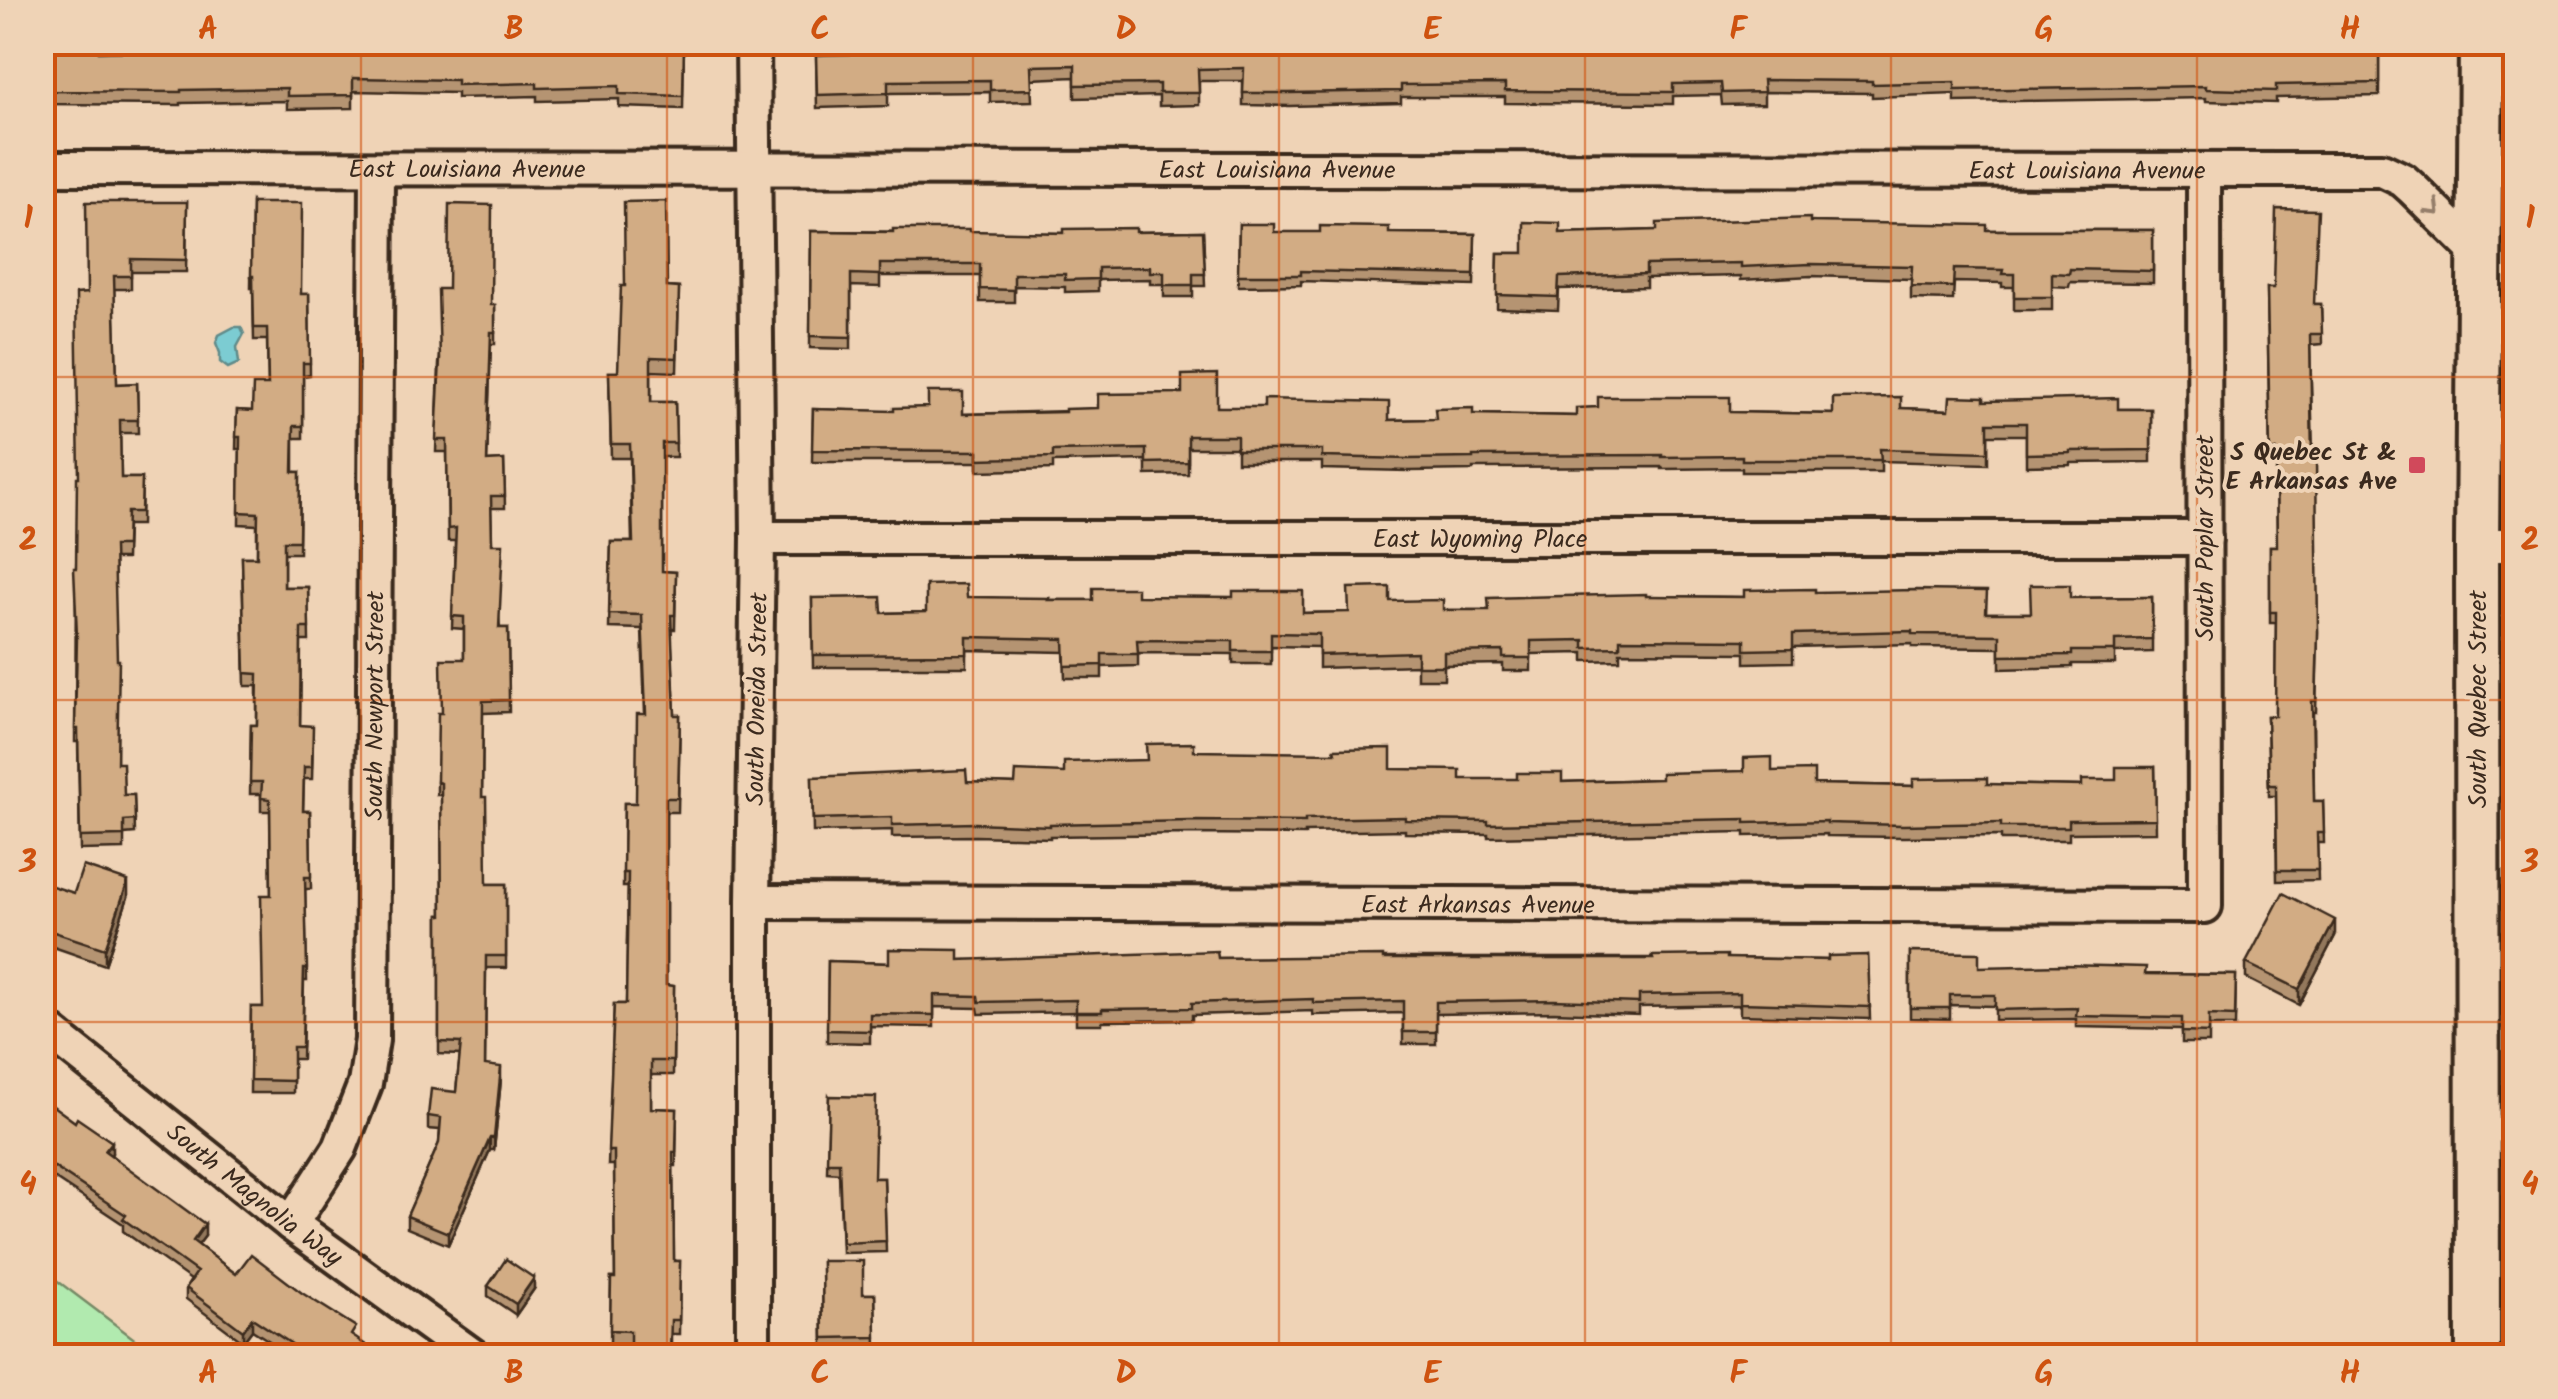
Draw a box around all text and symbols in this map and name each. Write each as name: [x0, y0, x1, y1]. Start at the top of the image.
text: A: [198, 5, 218, 56]
text: B: [504, 5, 524, 56]
text: C: [810, 5, 830, 56]
text: D: [1115, 5, 1137, 56]
text: E: [1423, 5, 1442, 56]
text: F: [1729, 5, 1748, 56]
text: G: [2034, 5, 2054, 56]
text: H: [2340, 5, 2360, 56]
street label: East Louisiana Avenue: [349, 150, 585, 190]
street label: East Louisiana Avenue: [1159, 151, 1395, 191]
street label: East Louisiana Avenue: [1969, 152, 2205, 192]
text: 1: [23, 194, 33, 245]
text: 1: [2525, 194, 2535, 245]
one-way arrow: [2422, 197, 2440, 215]
place label: S Quebec St & E Arkansas Ave: [2226, 433, 2397, 502]
street label: South Poplar Street: [2186, 435, 2226, 641]
marker: S Quebec St & E Arkansas Ave: [2406, 454, 2428, 476]
text: 2: [19, 516, 37, 567]
text: 2: [2521, 516, 2539, 567]
street label: East Wyoming Place: [1373, 520, 1587, 560]
street label: South Quebec Street: [2459, 590, 2499, 808]
street label: South Newport Street: [355, 591, 397, 821]
street label: South Oneida Street: [736, 592, 780, 806]
text: 3: [18, 838, 37, 889]
text: 3: [2520, 838, 2539, 889]
street label: East Arkansas Avenue: [1361, 886, 1595, 926]
street label: South Magnolia Way: [157, 1114, 351, 1278]
text: 4: [19, 1160, 37, 1211]
text: 4: [2521, 1160, 2539, 1211]
text: A: [198, 1349, 218, 1399]
text: B: [504, 1349, 524, 1399]
text: C: [810, 1349, 830, 1399]
text: D: [1115, 1349, 1137, 1399]
text: E: [1423, 1349, 1442, 1399]
text: F: [1729, 1349, 1748, 1399]
text: G: [2034, 1349, 2054, 1399]
text: H: [2340, 1349, 2360, 1399]

